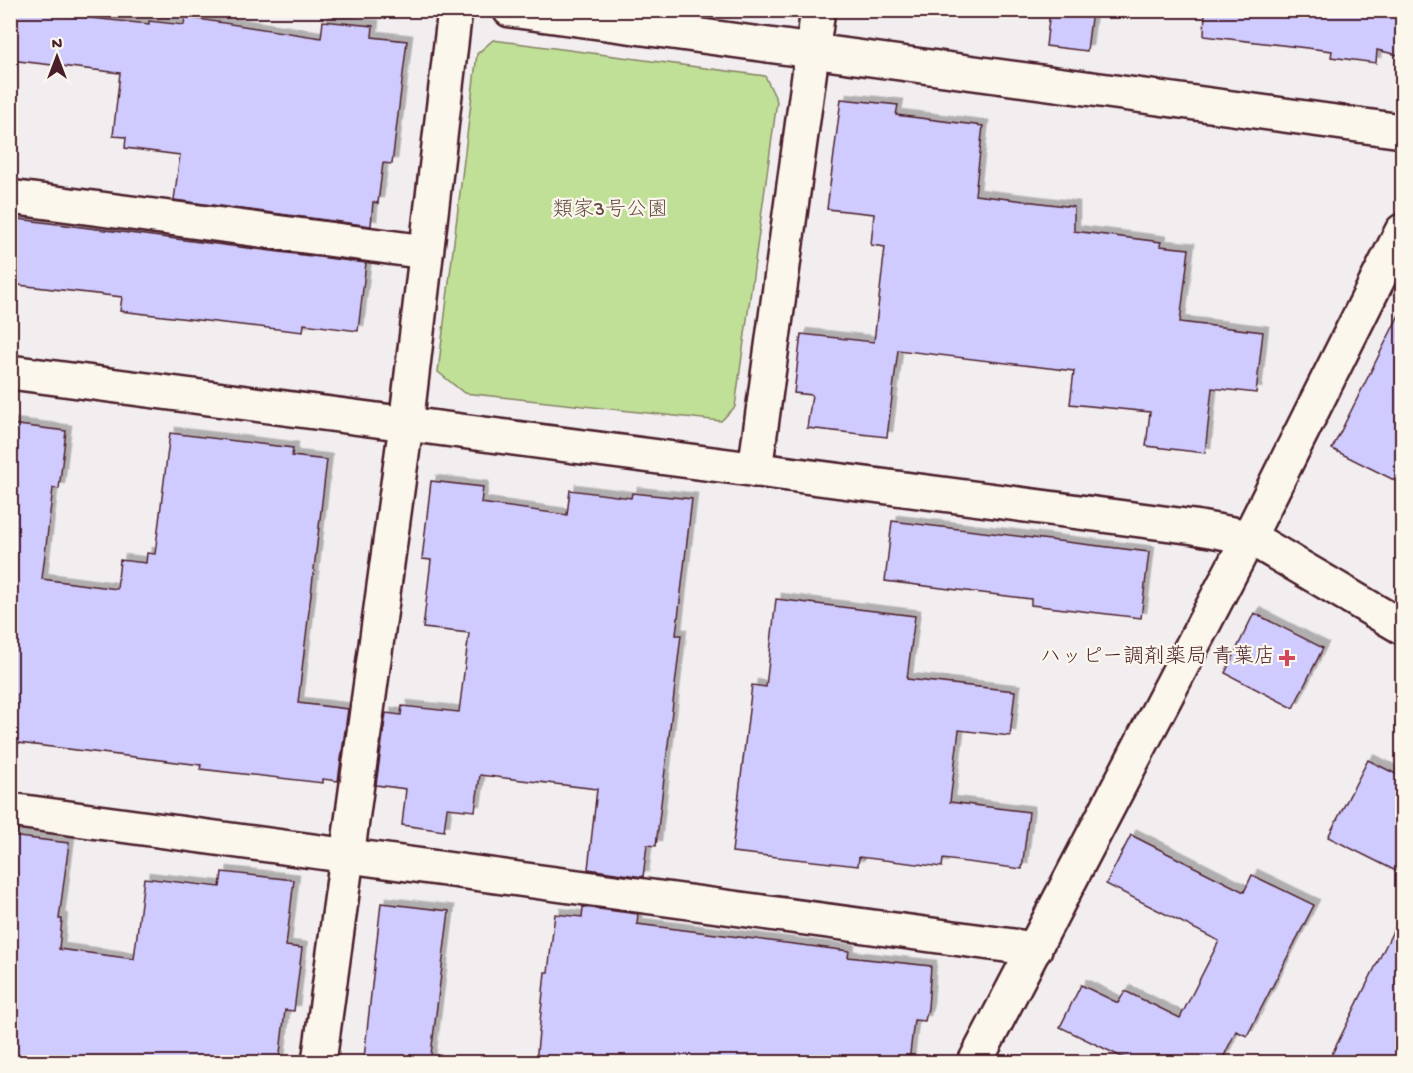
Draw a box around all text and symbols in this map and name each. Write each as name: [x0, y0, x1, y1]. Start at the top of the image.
north arrow: [27, 27, 87, 87]
text: N: [52, 36, 63, 55]
park label: 類家3号公園: [552, 197, 668, 224]
place label: ハッピー調剤薬局 青葉店: [1040, 644, 1275, 671]
marker: ハッピー調剤薬局 青葉店: [1280, 651, 1294, 665]

